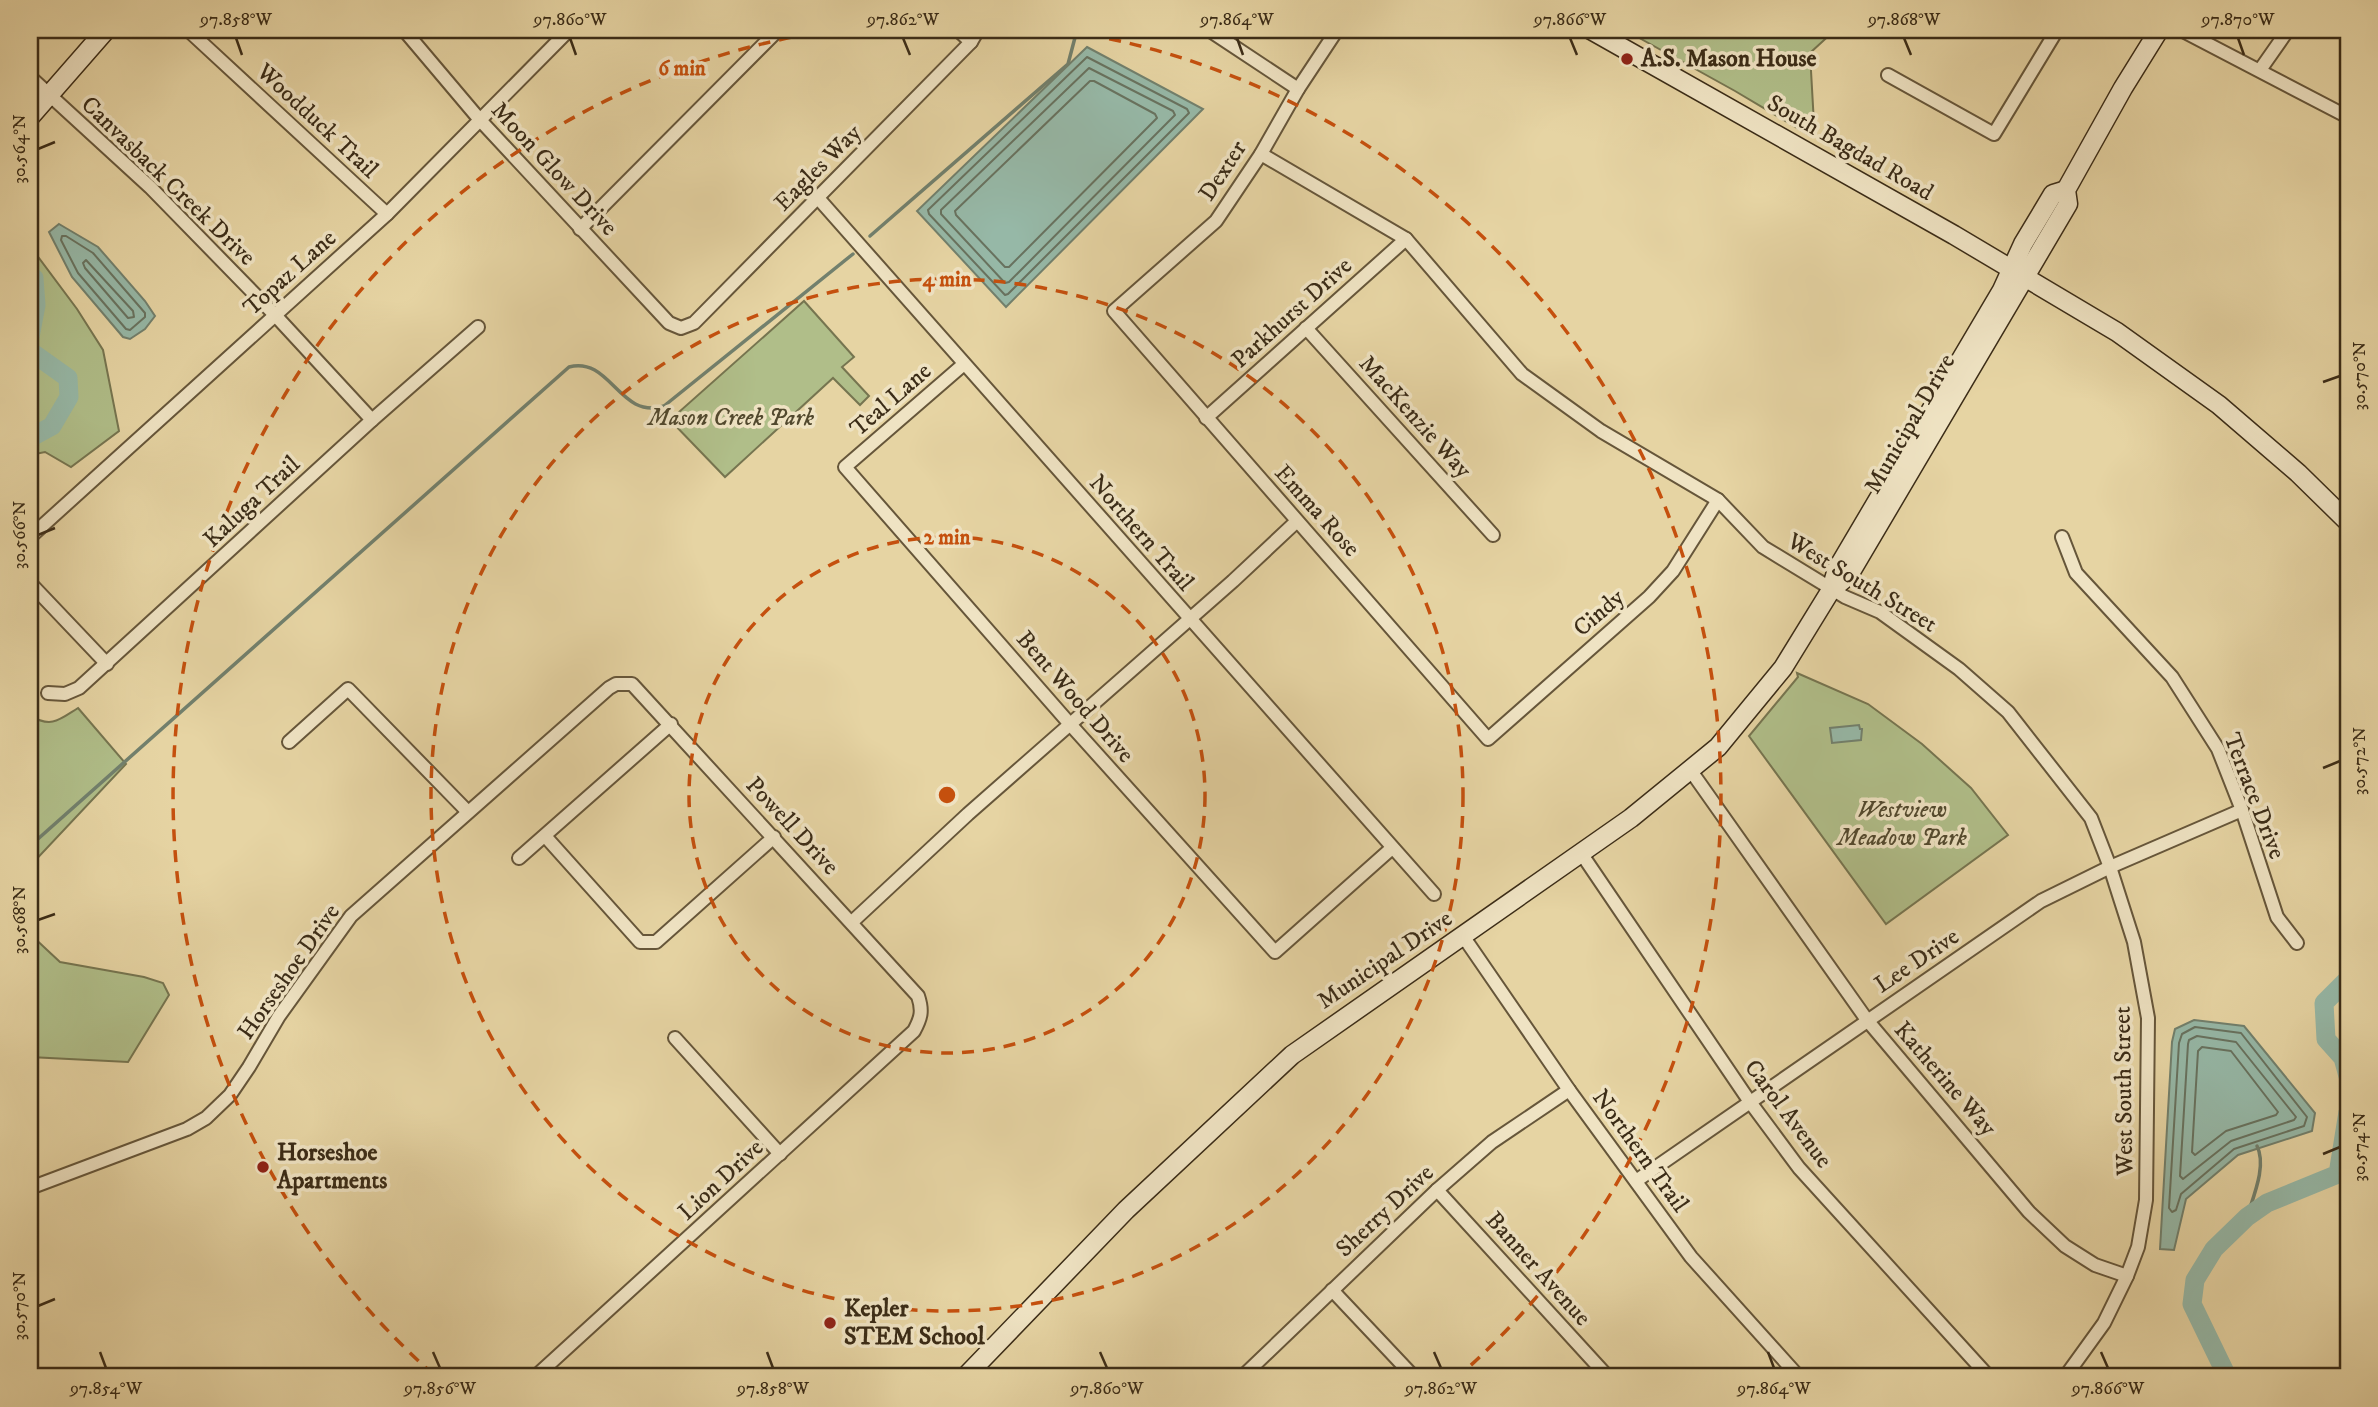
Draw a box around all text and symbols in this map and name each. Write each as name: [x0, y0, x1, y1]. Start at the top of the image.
text: 97.858°W: [199, 9, 272, 31]
text: 97.860°W: [533, 9, 607, 31]
text: 97.862°W: [866, 9, 940, 31]
text: 97.864°W: [1199, 9, 1274, 31]
text: 97.866°W: [1533, 9, 1607, 31]
text: 97.868°W: [1867, 9, 1941, 31]
text: 97.870°W: [2200, 9, 2275, 31]
place label: A.S. Mason House: [1640, 44, 1816, 74]
marker: A.S. Mason House: [1619, 51, 1635, 67]
street label: Woodduck Trail: [249, 56, 385, 185]
text: 6 min: [658, 56, 707, 82]
street label: South Bagdad Road: [1761, 88, 1939, 208]
street label: Canvasback Creek Drive: [74, 90, 262, 272]
street label: Moon Glow Drive: [484, 96, 624, 242]
text: 30.564°N: [9, 114, 31, 184]
street label: Eagles Way: [768, 118, 868, 218]
street label: Dexter: [1192, 135, 1254, 207]
street label: Topaz Lane: [237, 223, 343, 323]
street label: Parkhurst Drive: [1225, 251, 1359, 375]
text: 4 min: [923, 267, 972, 293]
text: 30.570°N: [2349, 341, 2371, 411]
street label: MacKenzie Way: [1352, 349, 1478, 485]
street label: Municipal Drive: [1858, 349, 1962, 499]
street label: Teal Lane: [844, 356, 938, 444]
park label: Mason Creek Park: [646, 403, 814, 433]
street label: Kaluga Trail: [198, 449, 307, 554]
street label: Emma Rose: [1268, 459, 1366, 563]
street label: Northern Trail: [1082, 469, 1200, 598]
text: 30.566°N: [9, 500, 31, 569]
text: 2 min: [924, 525, 972, 551]
street label: West South Street: [1781, 526, 1943, 640]
street label: Cindy: [1567, 582, 1631, 643]
street label: Bent Wood Drive: [1010, 625, 1141, 769]
text: 30.572°N: [2349, 727, 2371, 795]
street label: Terrace Drive: [2216, 729, 2292, 863]
street label: Powell Drive: [739, 771, 845, 881]
centre of rings: [935, 783, 959, 807]
park label: Westview Meadow Park: [1835, 795, 1967, 853]
text: 30.568°N: [9, 886, 31, 954]
street label: Horseshoe Drive: [231, 898, 347, 1046]
street label: Municipal Drive: [1312, 904, 1458, 1016]
street label: Lee Drive: [1869, 922, 1965, 1000]
street label: West South Street: [2108, 1006, 2140, 1177]
street label: Katherine Way: [1887, 1016, 2003, 1143]
street label: Carol Avenue: [1737, 1054, 1839, 1174]
street label: Northern Trail: [1585, 1084, 1695, 1219]
text: 30.574°N: [2349, 1112, 2371, 1182]
street label: Lion Drive: [672, 1133, 770, 1227]
place label: Horseshoe Apartments: [276, 1138, 387, 1196]
street label: Sherry Drive: [1330, 1158, 1440, 1264]
marker: Horseshoe Apartments: [255, 1159, 271, 1175]
street label: Banner Avenue: [1479, 1206, 1597, 1332]
text: 30.570°N: [9, 1271, 31, 1341]
place label: Kepler STEM School: [844, 1294, 986, 1352]
marker: Kepler STEM School: [822, 1315, 838, 1331]
text: 97.854°W: [69, 1378, 143, 1400]
text: 97.856°W: [403, 1378, 477, 1400]
text: 97.858°W: [736, 1378, 809, 1400]
text: 97.860°W: [1070, 1378, 1144, 1400]
text: 97.862°W: [1404, 1378, 1478, 1400]
text: 97.864°W: [1736, 1378, 1811, 1400]
text: 97.866°W: [2071, 1378, 2145, 1400]

